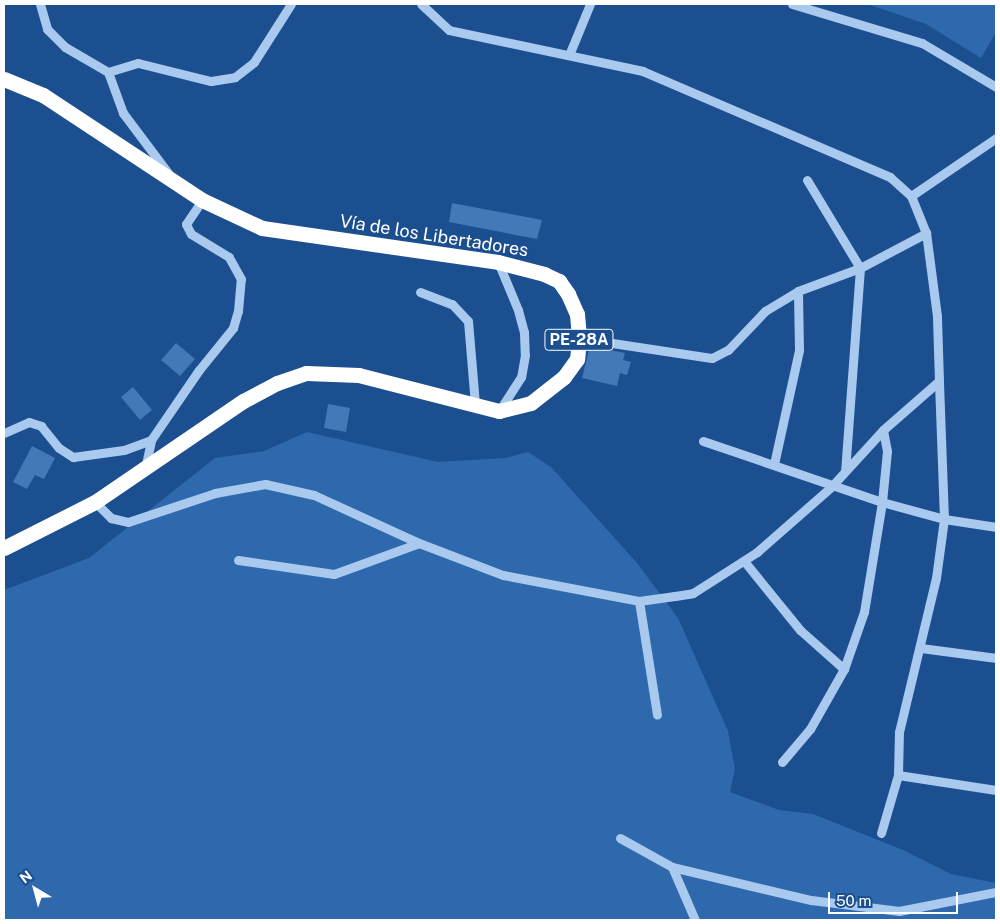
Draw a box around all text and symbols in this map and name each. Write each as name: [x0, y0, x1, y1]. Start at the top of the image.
street label: Vía de los Libertadores: [338, 210, 530, 262]
road number: PE-28A: [544, 326, 614, 354]
north arrow: [10, 864, 60, 914]
text: N: [17, 867, 35, 887]
scale bar: [830, 882, 960, 914]
text: 50 m: [836, 892, 871, 909]

